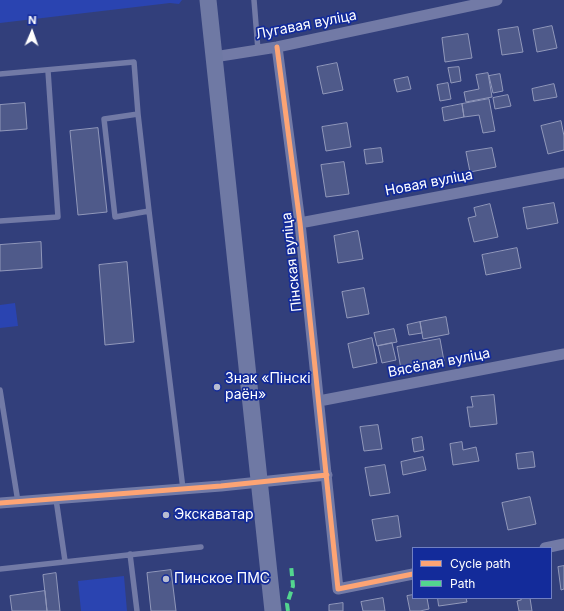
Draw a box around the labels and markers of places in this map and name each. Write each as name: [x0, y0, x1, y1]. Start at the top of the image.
place label: Знак «Пінскі раён»: [225, 371, 311, 404]
marker: Знак «Пінскі раён»: [212, 382, 222, 392]
place label: Экскаватар: [174, 507, 254, 523]
marker: Экскаватар: [161, 510, 171, 520]
place label: Пинское ПМС: [174, 571, 270, 587]
marker: Пинское ПМС: [161, 574, 171, 584]

